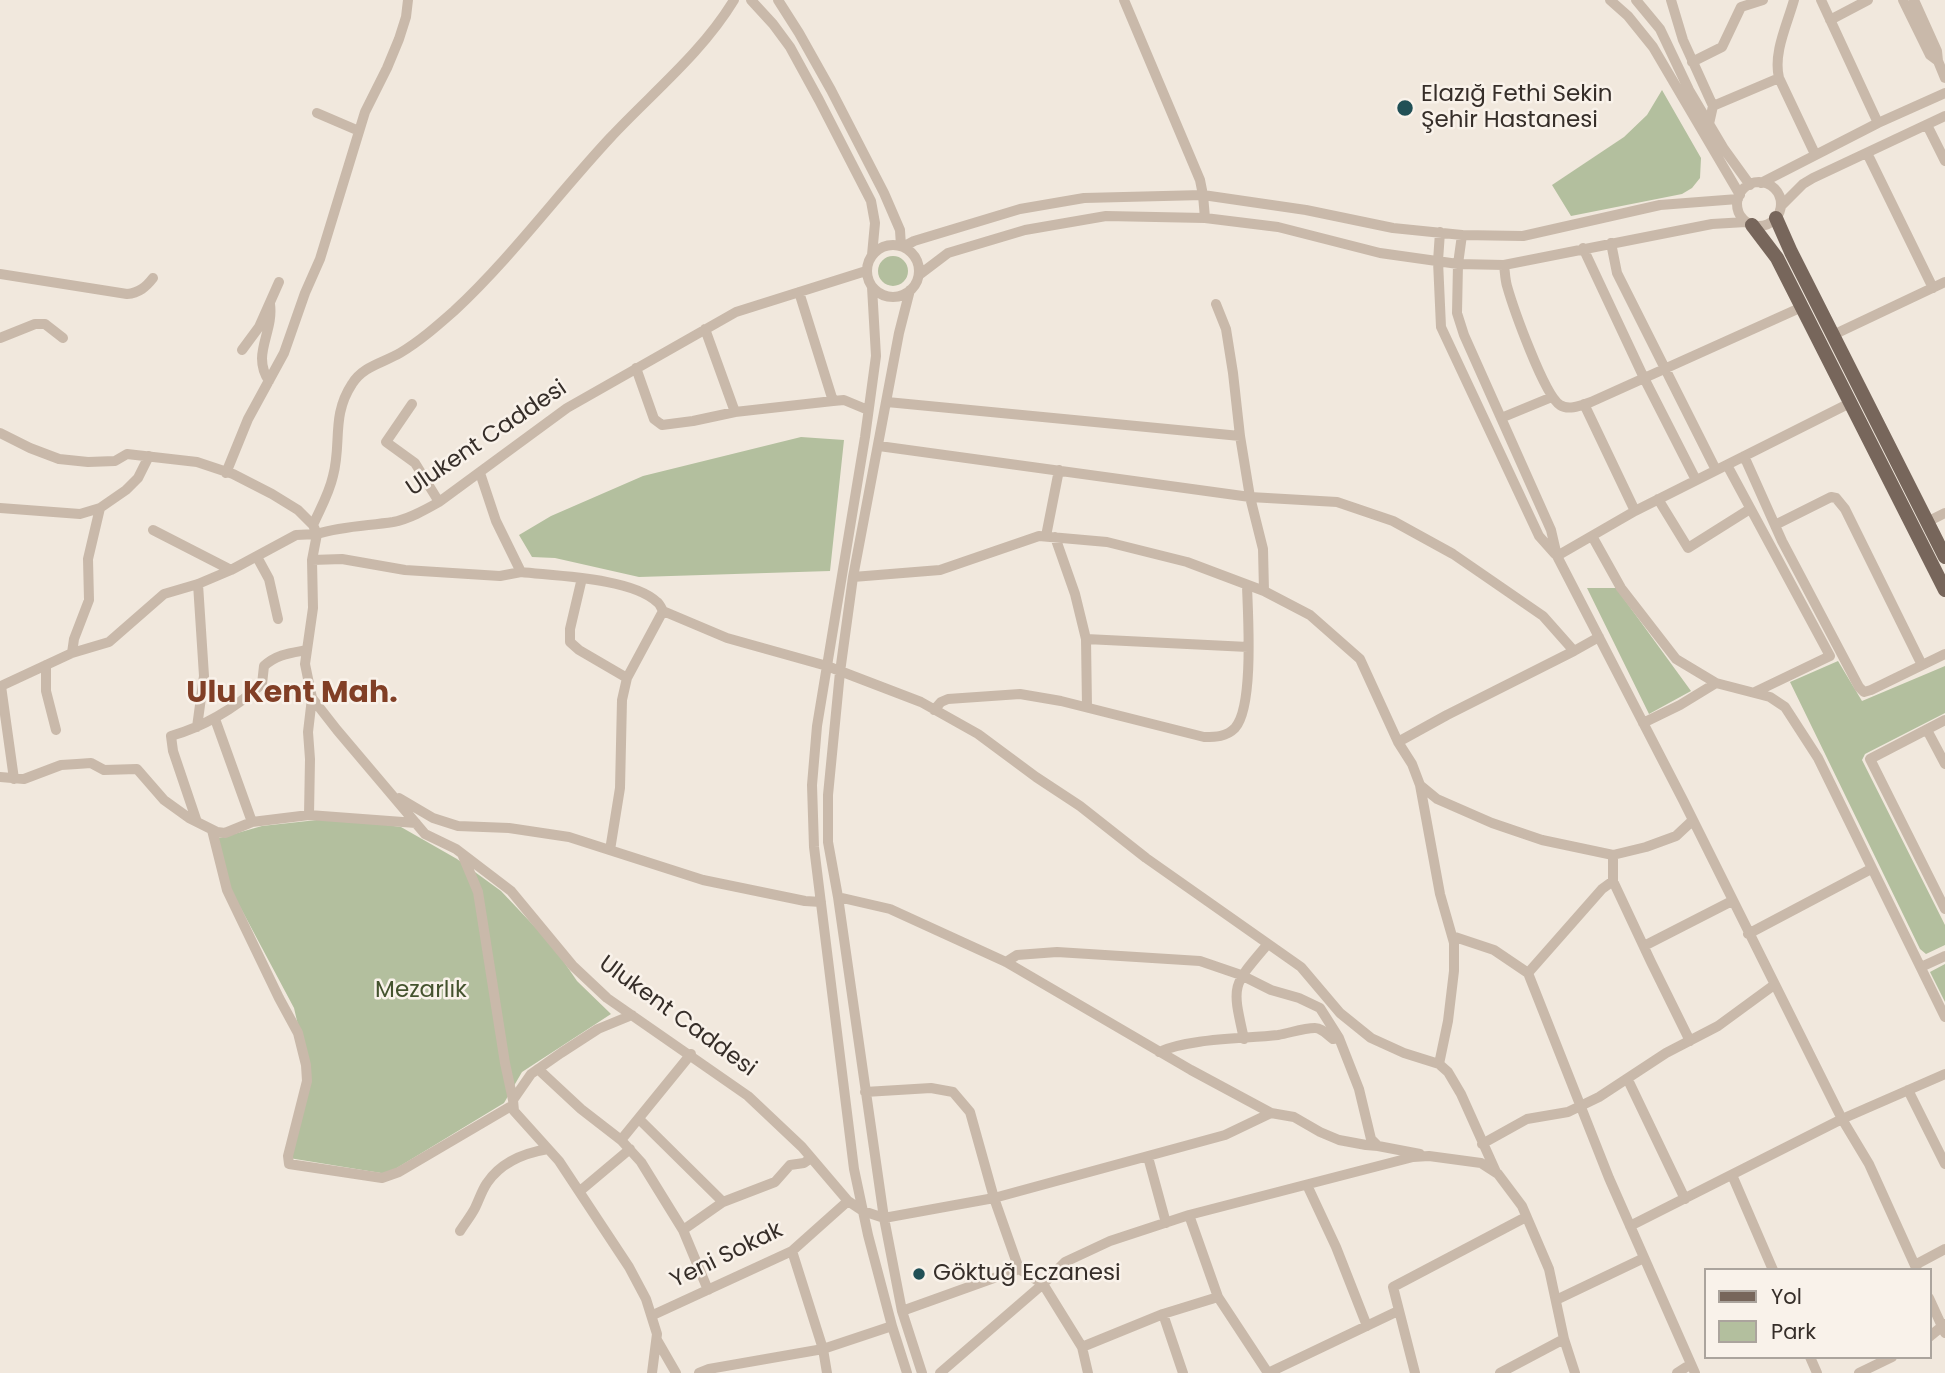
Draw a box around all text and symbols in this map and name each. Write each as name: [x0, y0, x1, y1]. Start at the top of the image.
place label: Elazığ Fethi Sekin Şehir Hastanesi: [1421, 81, 1613, 135]
marker: Elazığ Fethi Sekin Şehir Hastanesi: [1395, 98, 1415, 118]
street label: Ulukent Caddesi: [402, 375, 572, 503]
district label: Ulu Kent Mah.: [186, 676, 398, 712]
street label: Ulukent Caddesi: [593, 951, 761, 1083]
park label: Mezarlık: [375, 977, 467, 1005]
street label: Yeni Sokak: [666, 1217, 788, 1295]
place label: Göktuğ Eczanesi: [933, 1260, 1121, 1288]
marker: Göktuğ Eczanesi: [911, 1266, 927, 1282]
legend: [1703, 1268, 1931, 1359]
text: Yol: [1771, 1282, 1802, 1311]
text: Park: [1771, 1317, 1816, 1346]

